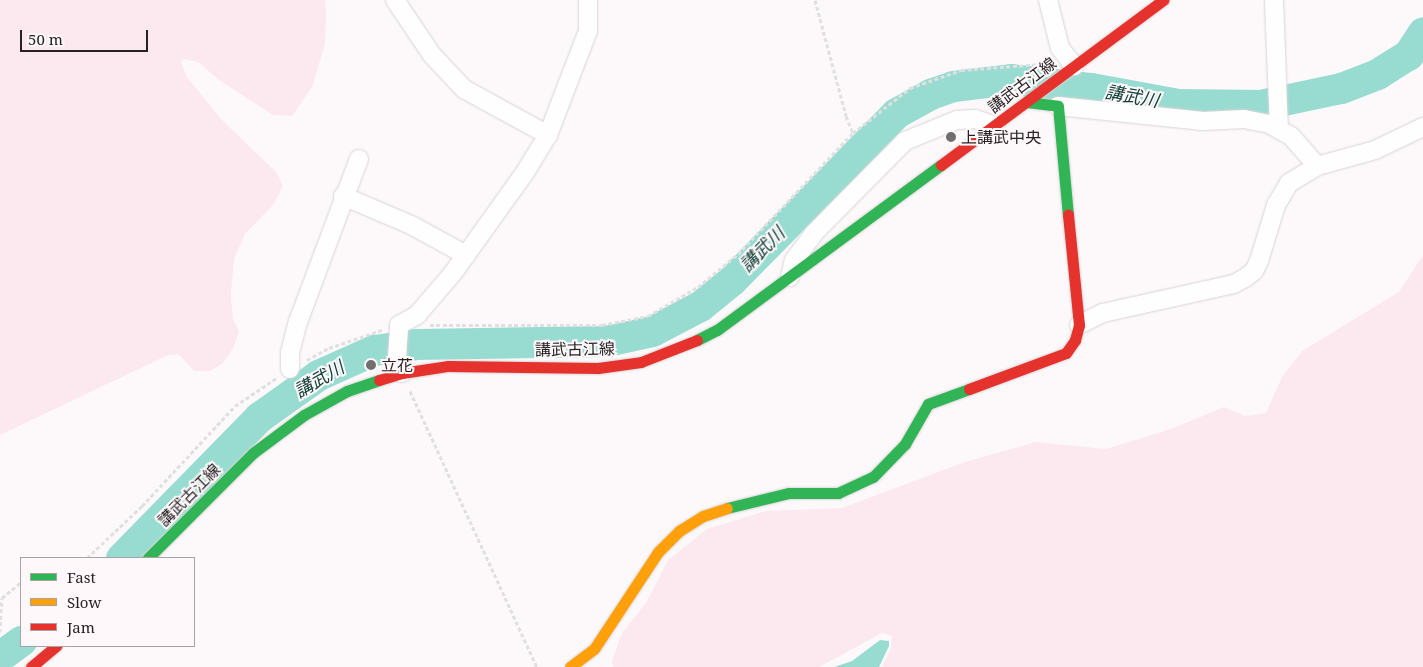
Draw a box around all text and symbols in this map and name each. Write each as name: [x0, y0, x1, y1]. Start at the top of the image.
scale bar: [22, 20, 150, 52]
text: 50 m: [28, 29, 63, 49]
street label: 講武古江線: [984, 53, 1060, 117]
water label: 講武川: [1104, 81, 1160, 111]
place label: 上講武中央: [961, 127, 1041, 147]
marker: 上講武中央: [945, 131, 957, 143]
water label: 講武川: [735, 222, 789, 276]
street label: 講武古江線: [535, 339, 615, 359]
place label: 立花: [381, 355, 413, 375]
water label: 講武川: [290, 356, 348, 402]
marker: 立花: [365, 359, 377, 371]
street label: 講武古江線: [154, 460, 224, 530]
legend: [20, 557, 195, 647]
text: Fast: [67, 567, 96, 587]
text: Slow: [67, 592, 101, 612]
text: Jam: [67, 617, 95, 637]

